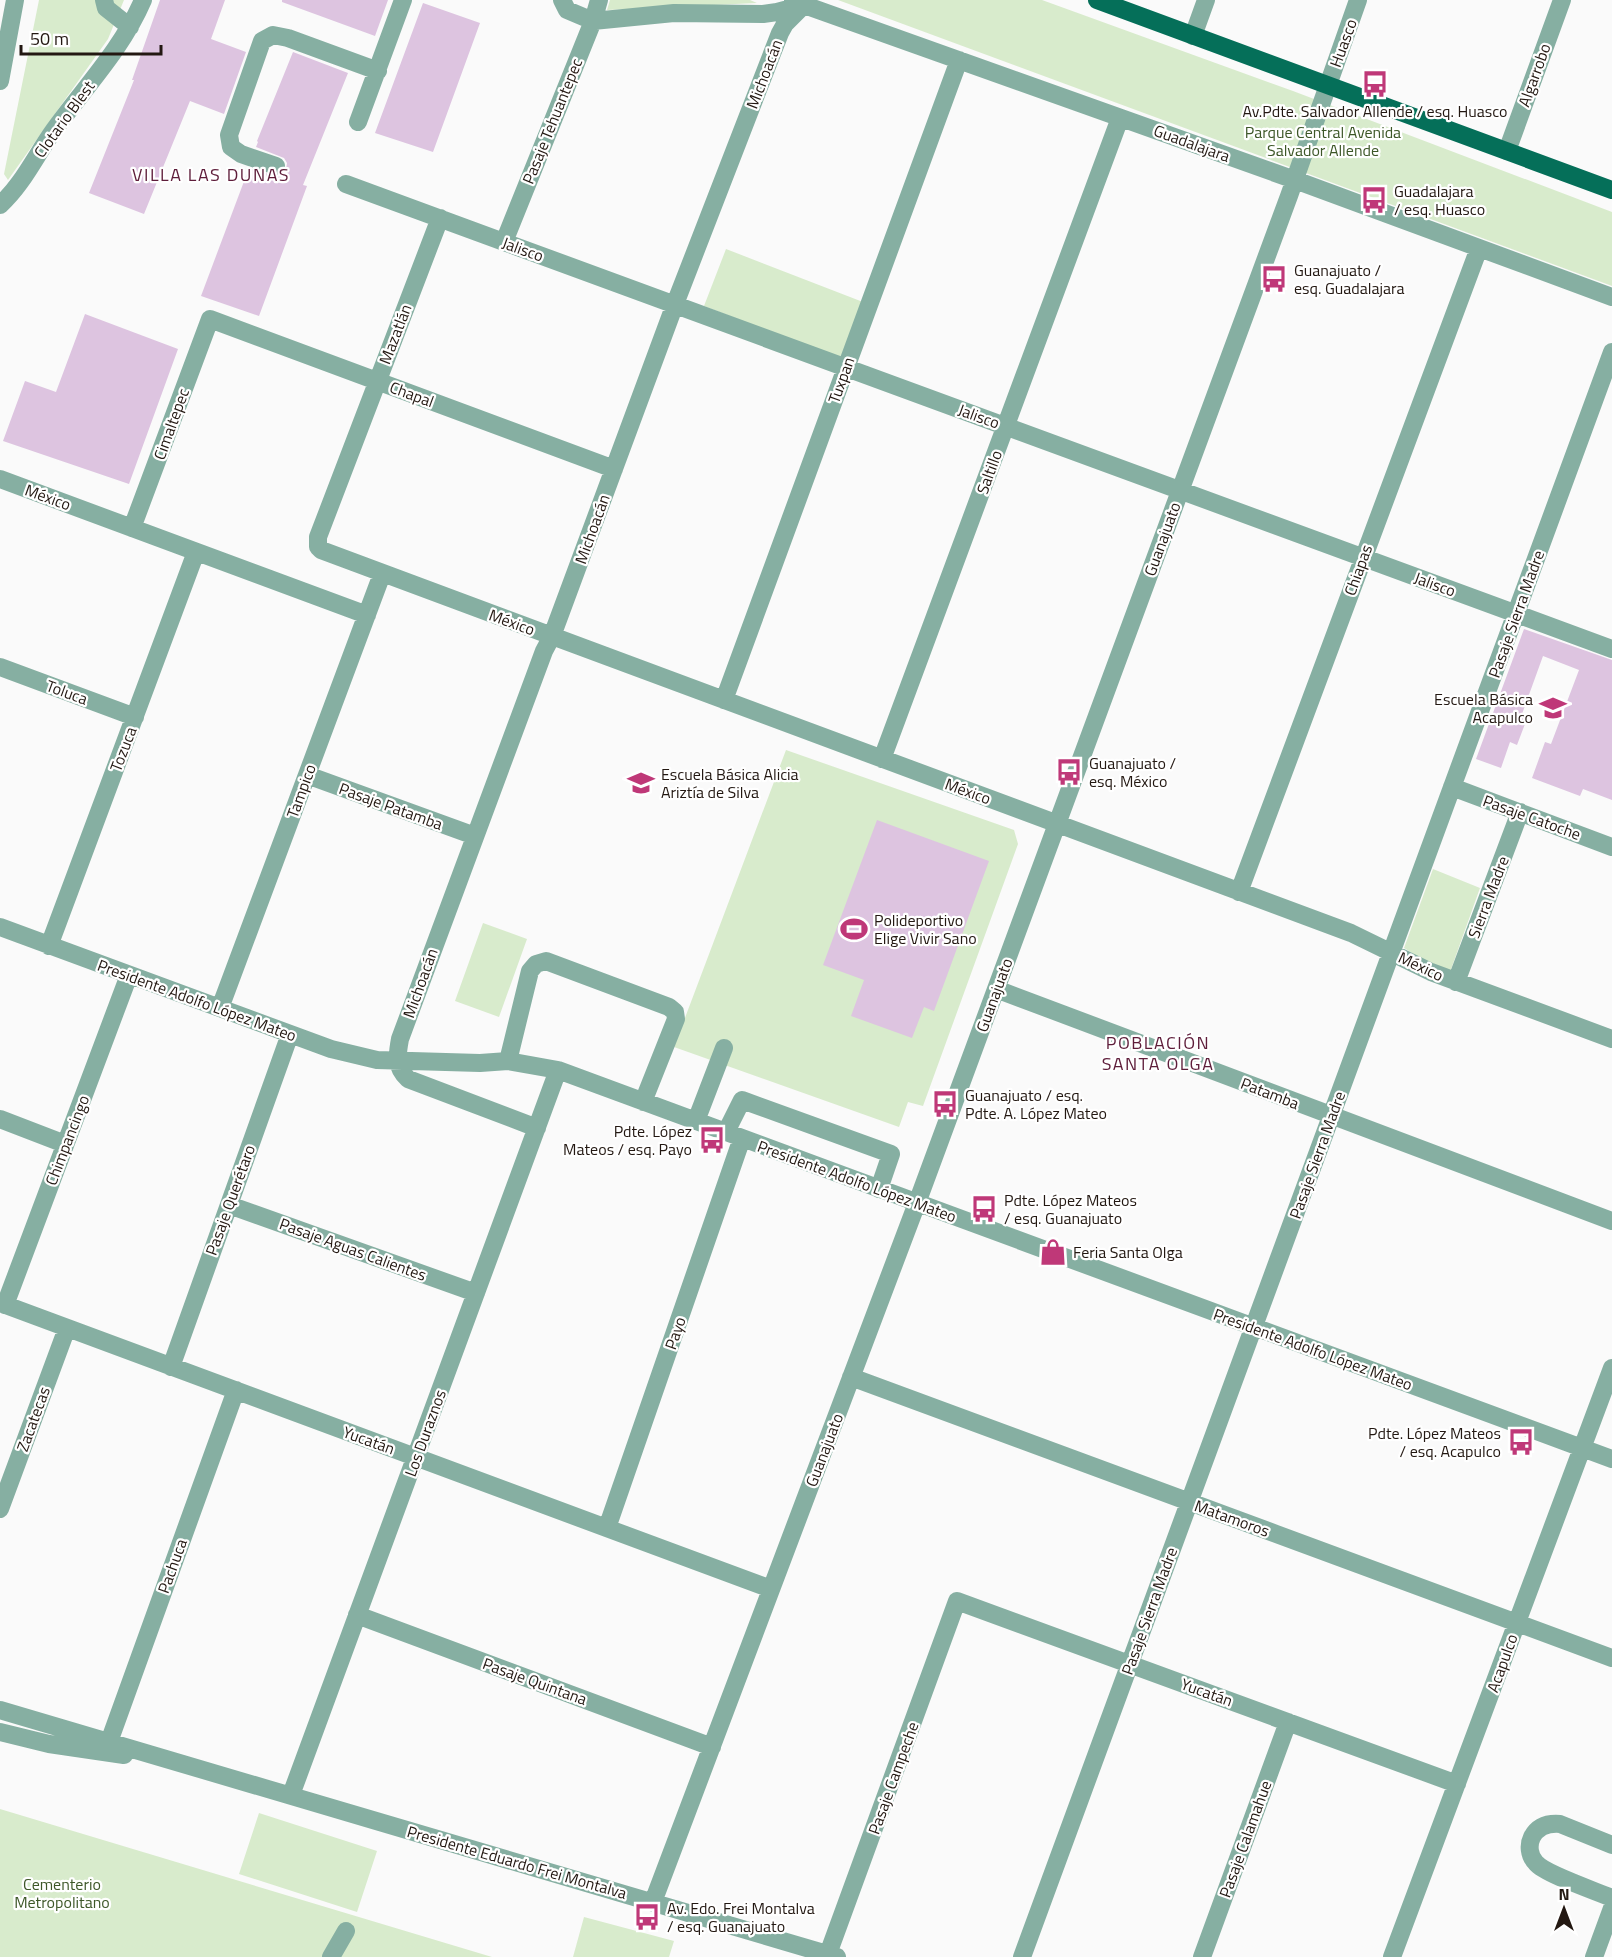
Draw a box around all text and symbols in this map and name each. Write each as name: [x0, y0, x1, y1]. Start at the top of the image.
street label: Huasco: [1323, 15, 1363, 71]
scale bar: [21, 18, 160, 56]
text: 50 m: [30, 25, 69, 52]
street label: Michoacán: [740, 36, 788, 112]
street label: Algarrobo: [1511, 40, 1557, 110]
street label: Pasaje Tehuantepec: [516, 54, 588, 188]
bus stop icon: Av.Pdte. Salvador Allende / esq. Huasco: [1360, 69, 1390, 99]
street label: Clotario Blest: [28, 75, 100, 163]
place label: Av.Pdte. Salvador Allende / esq. Huasco: [1242, 99, 1508, 123]
street label: Guadalajara: [1150, 118, 1234, 168]
park label: Parque Central Avenida Salvador Allende: [1245, 120, 1401, 162]
district label: VILLA LAS DUNAS: [132, 161, 290, 188]
place label: Guadalajara / esq. Huasco: [1394, 179, 1485, 221]
bus stop icon: Guadalajara / esq. Huasco: [1359, 185, 1389, 215]
street label: Jalisco: [499, 230, 547, 268]
place label: Guanajuato / esq. Guadalajara: [1294, 258, 1405, 300]
bus stop icon: Guanajuato / esq. Guadalajara: [1259, 264, 1289, 294]
street label: Mazatlán: [373, 300, 417, 368]
street label: Tuxpan: [822, 353, 860, 407]
street label: Chapal: [387, 375, 437, 413]
street label: Cimaltepec: [147, 385, 195, 463]
street label: Jalisco: [955, 397, 1003, 435]
street label: Saltillo: [970, 447, 1008, 497]
street label: México: [22, 478, 74, 516]
street label: Michoacán: [568, 491, 616, 567]
street label: Guanajuato: [1138, 499, 1186, 579]
street label: Chiapas: [1338, 541, 1378, 599]
street label: Pasaje Sierra Madre: [1482, 547, 1550, 681]
street label: Jalisco: [1411, 565, 1459, 603]
street label: México: [486, 603, 538, 641]
street label: Toluca: [43, 673, 91, 711]
place label: Escuela Básica Acapulco: [1434, 687, 1533, 729]
school or university icon: Escuela Básica Acapulco: [1538, 693, 1568, 723]
street label: Tozuca: [104, 723, 142, 775]
place label: Guanajuato / esq. México: [1089, 751, 1177, 793]
bus stop icon: Guanajuato / esq. México: [1054, 757, 1084, 787]
street label: Tampico: [280, 761, 322, 821]
place label: Escuela Básica Alicia Ariztía de Silva: [661, 762, 799, 804]
school or university icon: Escuela Básica Alicia Ariztía de Silva: [626, 768, 656, 798]
street label: México: [942, 772, 994, 810]
street label: Pasaje Patamba: [336, 776, 446, 836]
street label: Pasaje Catoche: [1480, 788, 1584, 846]
street label: Sierra Madre: [1461, 852, 1515, 942]
place label: Polideportivo Elige Vivir Sano: [874, 908, 977, 950]
sports icon: Polideportivo Elige Vivir Sano: [839, 914, 869, 944]
street label: Michoacán: [396, 945, 444, 1021]
street label: México: [1394, 945, 1448, 987]
street label: Presidente Adolfo López Mateo: [94, 953, 300, 1047]
street label: Guanajuato: [970, 955, 1018, 1035]
district label: POBLACIÓN SANTA OLGA: [1102, 1029, 1214, 1077]
street label: Patamba: [1237, 1071, 1303, 1115]
place label: Guanajuato / esq. Pdte. A. López Mateo: [965, 1083, 1107, 1125]
street label: Pasaje Sierra Madre: [1283, 1088, 1351, 1222]
bus stop icon: Guanajuato / esq. Pdte. A. López Mateo: [930, 1089, 960, 1119]
street label: Chimpancingo: [39, 1091, 95, 1189]
place label: Pdte. López Mateos / esq. Payo: [563, 1119, 692, 1161]
bus stop icon: Pdte. López Mateos / esq. Payo: [697, 1125, 727, 1155]
street label: Presidente Adolfo López Mateo: [754, 1134, 960, 1228]
street label: Pasaje Querétaro: [199, 1141, 261, 1259]
place label: Pdte. López Mateos / esq. Guanajuato: [1004, 1188, 1137, 1230]
bus stop icon: Pdte. López Mateos / esq. Guanajuato: [969, 1194, 999, 1224]
street label: Pasaje Aguas Calientes: [276, 1211, 430, 1287]
shop icon: Feria Santa Olga: [1038, 1237, 1068, 1267]
place label: Feria Santa Olga: [1073, 1240, 1183, 1264]
street label: Presidente Adolfo López Mateo: [1210, 1302, 1416, 1396]
street label: Payo: [658, 1313, 692, 1353]
street label: Zacatecas: [10, 1383, 56, 1455]
street label: Los Duraznos: [398, 1386, 452, 1480]
street label: Guanajuato: [799, 1410, 849, 1490]
street label: Yucatán: [340, 1420, 398, 1460]
place label: Pdte. López Mateos / esq. Acapulco: [1368, 1421, 1501, 1463]
bus stop icon: Pdte. López Mateos / esq. Acapulco: [1506, 1427, 1536, 1457]
street label: Matamoros: [1191, 1493, 1273, 1543]
street label: Pachuca: [151, 1535, 193, 1597]
street label: Pasaje Sierra Madre: [1115, 1544, 1183, 1678]
street label: Acapulco: [1480, 1631, 1524, 1695]
street label: Pasaje Quintana: [480, 1651, 590, 1711]
street label: Yucatán: [1178, 1672, 1236, 1712]
street label: Pasaje Campeche: [862, 1718, 924, 1838]
street label: Pasaje Calamahue: [1213, 1777, 1277, 1901]
street label: Presidente Eduardo Frei Montalva: [404, 1819, 630, 1905]
park label: Cementerio Metropolitano: [14, 1872, 110, 1914]
north arrow: [1534, 1879, 1594, 1939]
text: N: [1558, 1882, 1570, 1906]
place label: Av. Edo. Frei Montalva / esq. Guanajuato: [667, 1896, 815, 1938]
bus stop icon: Av. Edo. Frei Montalva / esq. Guanajuato: [632, 1902, 662, 1932]

